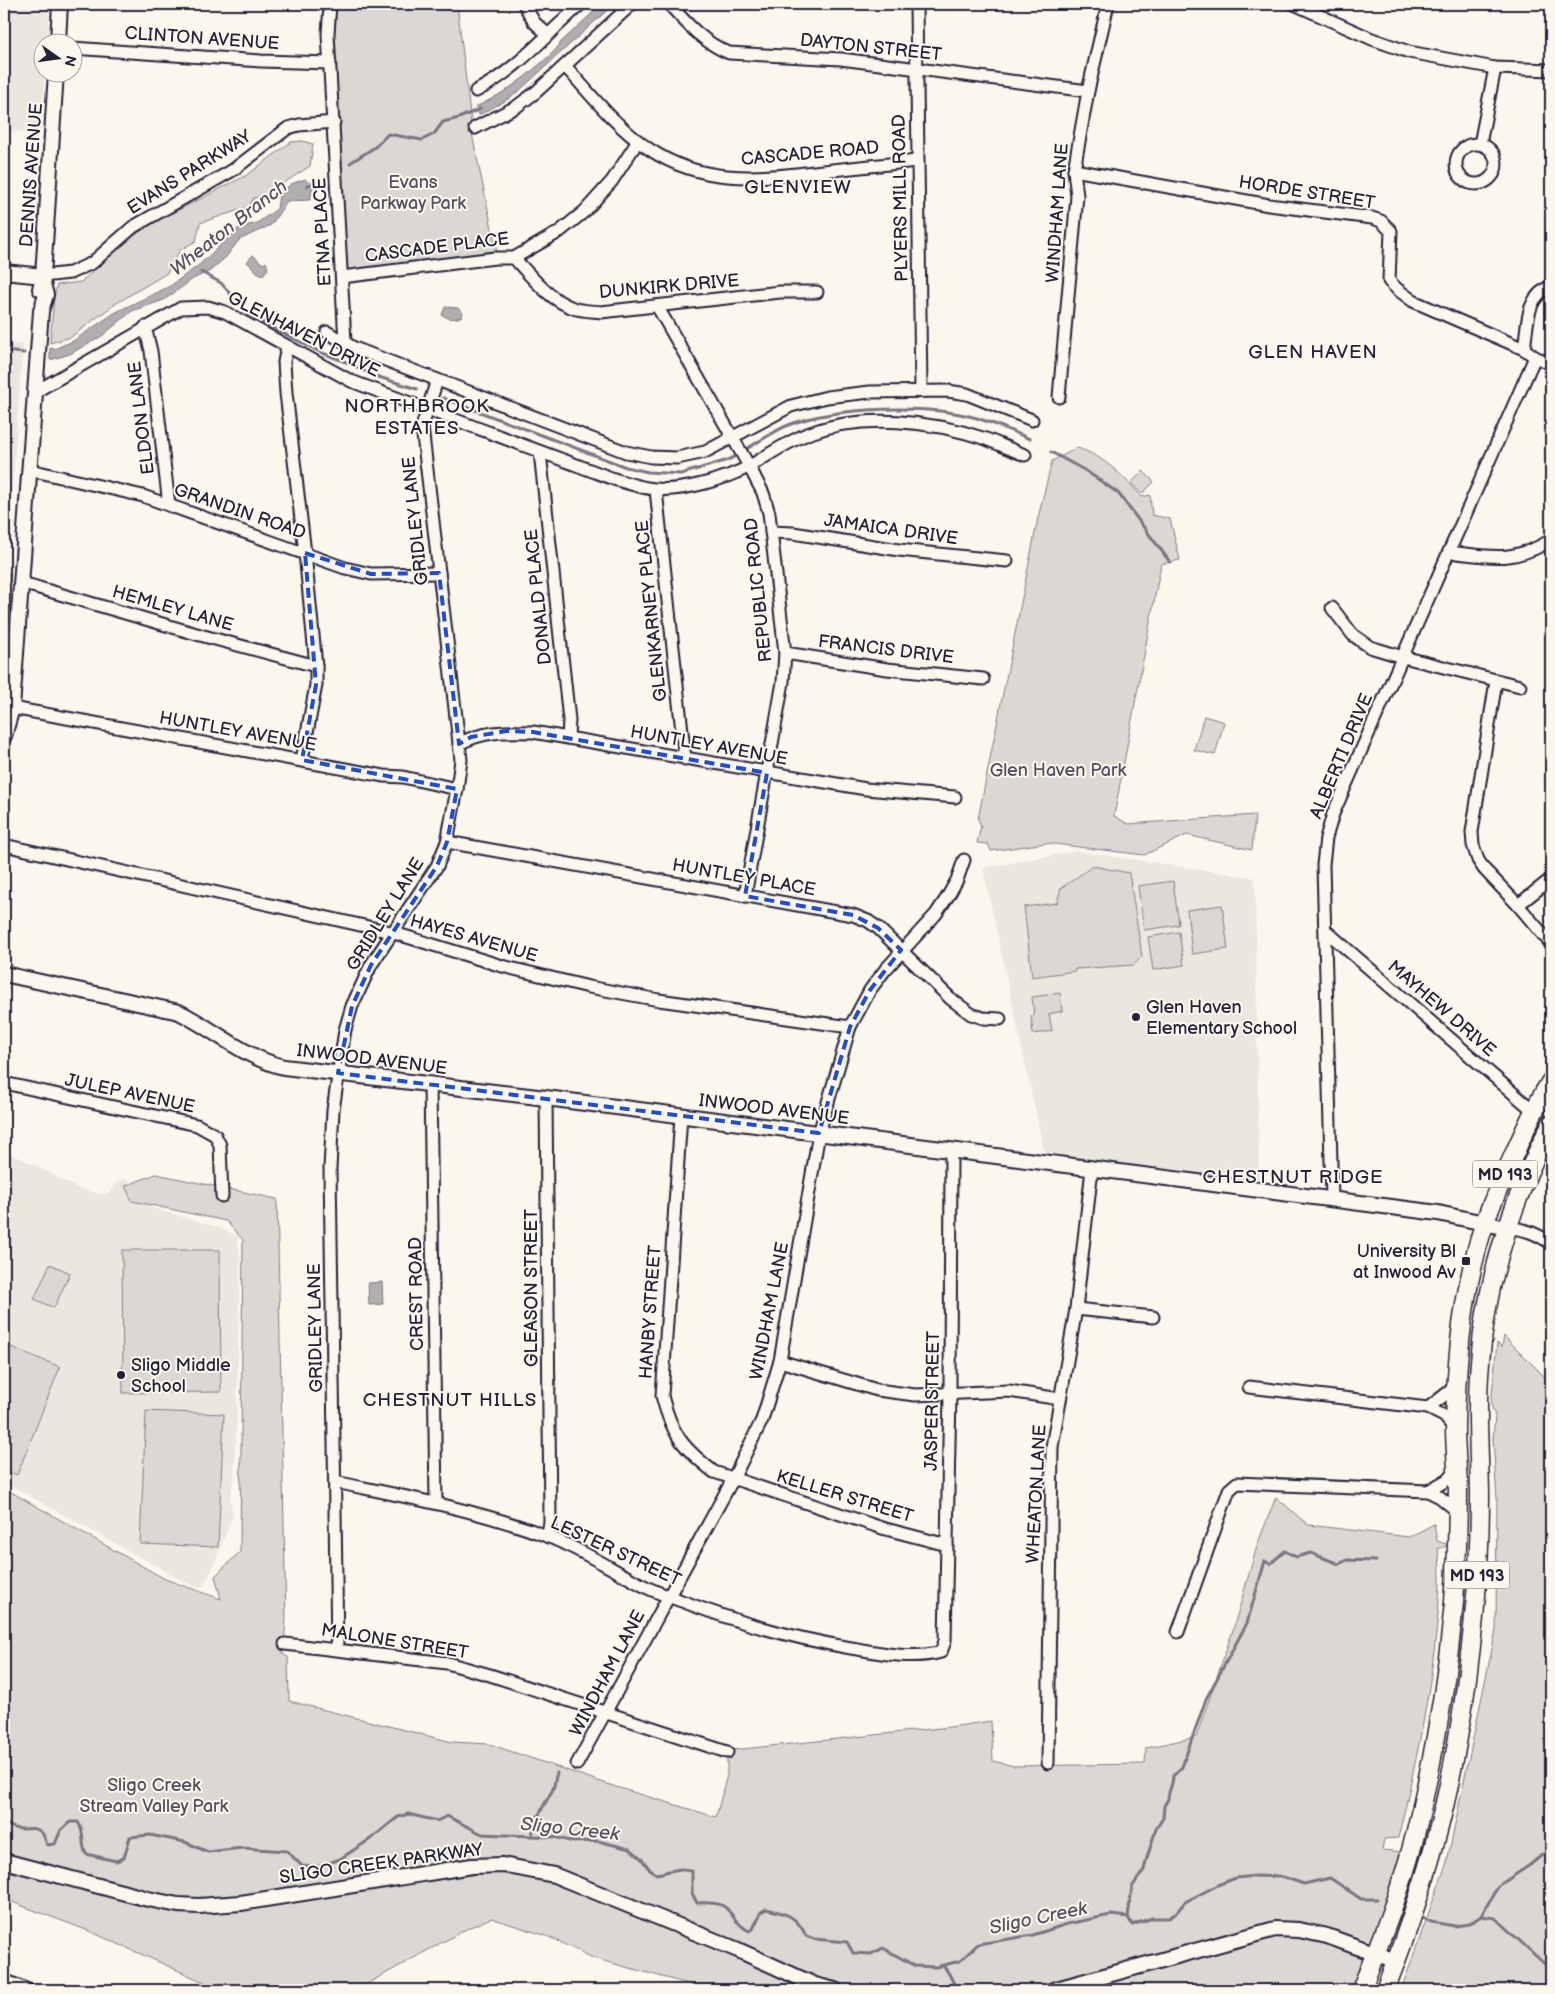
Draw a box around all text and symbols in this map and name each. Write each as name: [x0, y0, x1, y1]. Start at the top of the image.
street label: CLINTON AVENUE: [124, 23, 280, 54]
street label: DAYTON STREET: [799, 30, 943, 65]
north arrow: [32, 32, 82, 82]
text: N: [61, 54, 80, 68]
street label: DENNIS AVENUE: [16, 102, 47, 248]
street label: PLYERS MILL ROAD: [889, 114, 912, 282]
street label: EVANS PARKWAY: [123, 126, 256, 219]
street label: CASCADE ROAD: [740, 137, 880, 170]
street label: WINDHAM LANE: [1042, 142, 1073, 284]
street label: HORDE STREET: [1237, 171, 1377, 214]
park label: Evans Parkway Park: [360, 172, 466, 214]
water label: Wheaton Branch: [166, 175, 292, 281]
district label: GLENVIEW: [744, 176, 852, 199]
street label: ETNA PLACE: [309, 177, 336, 287]
street label: CASCADE PLACE: [364, 228, 511, 267]
street label: DUNKIRK DRIVE: [598, 270, 740, 303]
street label: GLENHAVEN DRIVE: [224, 287, 383, 382]
district label: GLEN HAVEN: [1248, 341, 1378, 364]
street label: ELDON LANE: [124, 360, 159, 476]
district label: NORTHBROOK ESTATES: [344, 395, 490, 440]
street label: GRIDLEY LANE: [398, 455, 433, 586]
street label: GRANDIN ROAD: [171, 479, 309, 544]
street label: JAMAICA DRIVE: [823, 510, 959, 549]
street label: REPUBLIC ROAD: [740, 517, 777, 663]
street label: GLENKARNEY PLACE: [632, 519, 671, 703]
street label: DONALD PLACE: [521, 528, 556, 666]
street label: HEMLEY LANE: [110, 581, 236, 636]
street label: FRANCIS DRIVE: [817, 631, 955, 668]
street label: ALBERTI DRIVE: [1306, 690, 1377, 822]
street label: HUNTLEY AVENUE: [158, 707, 318, 756]
street label: HUNTLEY AVENUE: [629, 721, 789, 770]
park label: Glen Haven Park: [990, 760, 1127, 781]
street label: GRIDLEY LANE: [342, 854, 429, 975]
street label: HUNTLEY PLACE: [671, 855, 817, 900]
street label: HAYES AVENUE: [408, 910, 540, 967]
street label: MAYHEW DRIVE: [1383, 956, 1500, 1061]
place label: Glen Haven Elementary School: [1146, 997, 1297, 1039]
marker: Glen Haven Elementary School: [1130, 1011, 1142, 1023]
street label: INWOOD AVENUE: [296, 1040, 448, 1079]
street label: JULEP AVENUE: [63, 1069, 197, 1118]
street label: INWOOD AVENUE: [698, 1090, 850, 1129]
road number: MD 193: [1472, 1160, 1538, 1188]
district label: CHESTNUT RIDGE: [1202, 1166, 1384, 1189]
street label: GLEASON STREET: [521, 1209, 542, 1367]
street label: CREST ROAD: [405, 1237, 428, 1351]
street label: WINDHAM LANE: [746, 1240, 793, 1382]
place label: University Bl at Inwood Av: [1353, 1241, 1456, 1283]
street label: HANBY STREET: [635, 1244, 666, 1379]
marker: University Bl at Inwood Av: [1460, 1255, 1472, 1267]
street label: GRIDLEY LANE: [304, 1263, 327, 1393]
street label: JASPER STREET: [921, 1331, 944, 1471]
place label: Sligo Middle School: [131, 1355, 231, 1397]
marker: Sligo Middle School: [115, 1369, 127, 1381]
district label: CHESTNUT HILLS: [363, 1389, 537, 1412]
street label: WHEATON LANE: [1022, 1424, 1051, 1564]
street label: KELLER STREET: [774, 1466, 916, 1527]
street label: LESTER STREET: [547, 1512, 685, 1591]
road number: MD 193: [1444, 1562, 1510, 1588]
street label: WINDHAM LANE: [565, 1606, 650, 1740]
street label: MALONE STREET: [320, 1619, 470, 1664]
park label: Sligo Creek Stream Valley Park: [80, 1775, 229, 1817]
water label: Sligo Creek: [519, 1813, 621, 1846]
street label: SLIGO CREEK PARKWAY: [278, 1839, 485, 1888]
water label: Sligo Creek: [987, 1897, 1090, 1940]

